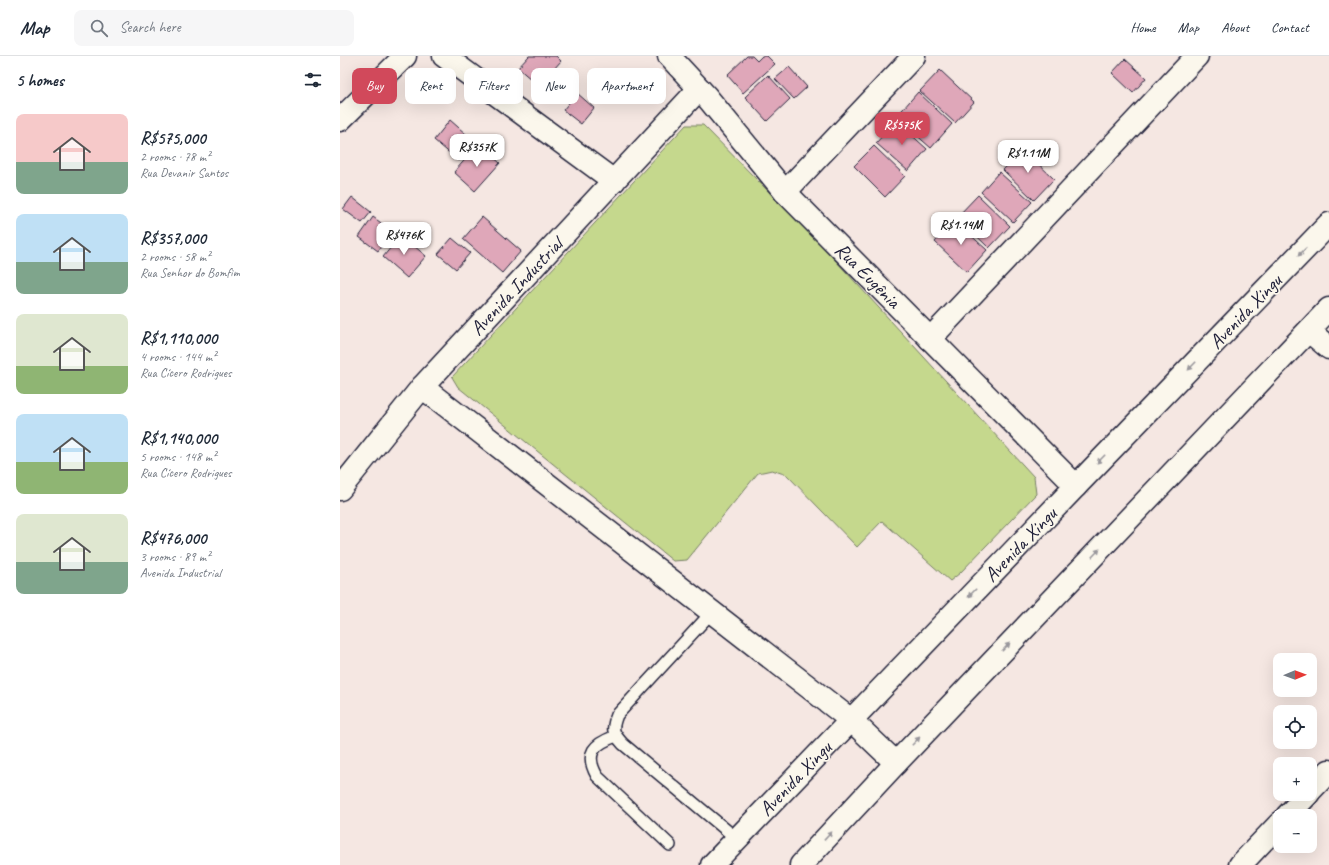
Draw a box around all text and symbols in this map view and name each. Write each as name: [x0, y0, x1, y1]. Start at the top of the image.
search box: [74, 10, 354, 46]
text: Map: [20, 16, 50, 40]
icon: search: [88, 17, 110, 39]
text: Search here: [120, 18, 181, 37]
text: Home: [1130, 19, 1156, 36]
text: Map: [1178, 19, 1199, 36]
text: About: [1221, 19, 1249, 36]
text: Contact: [1271, 19, 1309, 36]
chip: Buy: [352, 68, 397, 104]
chip: Rent: [405, 68, 456, 104]
chip: Filters: [464, 68, 523, 104]
chip: New: [531, 68, 579, 104]
chip: Apartment: [587, 68, 666, 104]
icon: filters: [302, 69, 324, 91]
text: 5 homes: [16, 70, 64, 91]
pin: R$575K: [869, 112, 935, 146]
text: R$575K: [884, 117, 920, 133]
text: R$575,000: [140, 128, 206, 149]
icon: home: [48, 130, 96, 178]
pin: R$357K: [444, 134, 510, 168]
text: R$357K: [459, 139, 495, 155]
pin: R$1.11M: [991, 140, 1065, 174]
text: R$1.11M: [1007, 145, 1049, 161]
text: 2 rooms · 78 m²: [140, 149, 210, 165]
text: Rua Devanir Santos: [140, 165, 228, 181]
pin: R$1.14M: [924, 212, 998, 246]
text: R$1.14M: [940, 217, 982, 233]
pin: R$476K: [371, 222, 437, 256]
text: R$476K: [385, 227, 423, 243]
text: R$357,000: [140, 228, 206, 249]
icon: home: [48, 230, 96, 278]
street label: Avenida Industrial: [465, 230, 571, 340]
street label: Rua Eugênia: [830, 237, 907, 315]
one-way arrow: [1297, 247, 1307, 257]
text: 2 rooms · 58 m²: [140, 249, 210, 265]
text: Rua Senhor do Bomfim: [140, 265, 240, 281]
street label: Avenida Xingu: [1204, 267, 1288, 354]
text: R$1,110,000: [140, 328, 217, 349]
icon: home: [48, 330, 96, 378]
text: 4 rooms · 144 m²: [140, 349, 216, 365]
one-way arrow: [1187, 361, 1197, 371]
text: Rua Cícero Rodrigues: [140, 365, 232, 381]
text: R$1,140,000: [140, 428, 217, 449]
icon: home: [48, 430, 96, 478]
text: 5 rooms · 148 m²: [140, 449, 216, 465]
one-way arrow: [1096, 454, 1106, 464]
text: Rua Cícero Rodrigues: [140, 465, 232, 481]
street label: Avenida Xingu: [979, 500, 1063, 587]
text: R$476,000: [140, 528, 206, 549]
icon: home: [48, 530, 96, 578]
one-way arrow: [1091, 548, 1101, 558]
text: 3 rooms · 89 m²: [140, 549, 210, 565]
text: Avenida Industrial: [140, 565, 221, 581]
one-way arrow: [968, 588, 977, 598]
one-way arrow: [1001, 642, 1011, 652]
north arrow: [1273, 653, 1317, 697]
map controls: [1273, 653, 1317, 853]
button: locate: [1273, 705, 1317, 749]
street label: Avenida Xingu: [754, 734, 838, 821]
one-way arrow: [912, 736, 921, 746]
button: +: [1273, 757, 1317, 801]
button: −: [1273, 809, 1317, 853]
one-way arrow: [823, 831, 832, 842]

